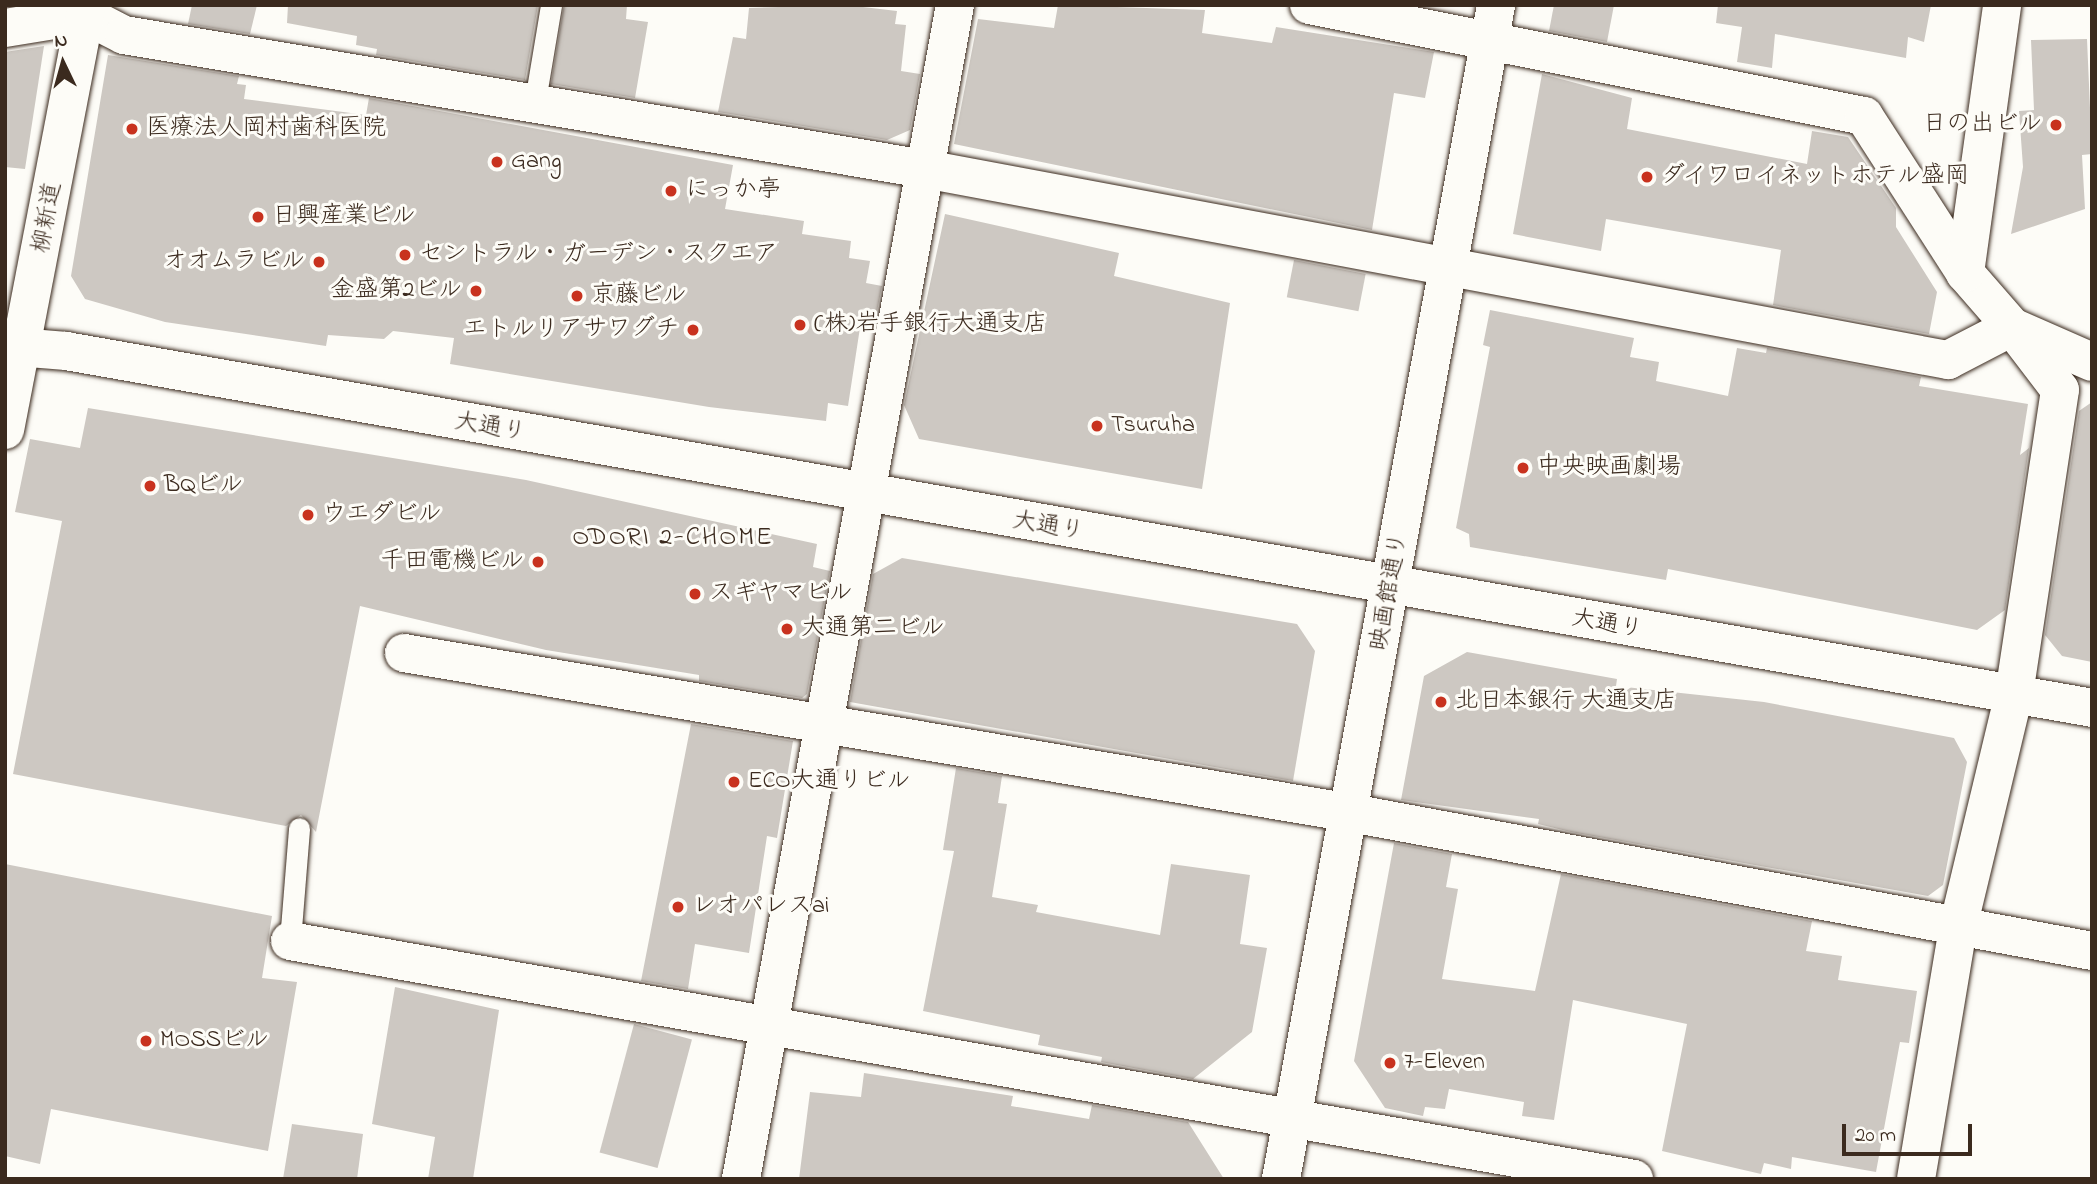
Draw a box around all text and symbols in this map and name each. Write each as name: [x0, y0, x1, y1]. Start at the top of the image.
north arrow: [28, 28, 98, 98]
text: N: [54, 28, 69, 56]
place label: 日の出ビル: [1922, 111, 2042, 139]
place label: 医療法人岡村歯科医院: [146, 115, 386, 143]
marker: 日の出ビル: [2048, 117, 2064, 133]
marker: 医療法人岡村歯科医院: [124, 121, 140, 137]
place label: Gang: [511, 148, 562, 176]
marker: Gang: [489, 154, 505, 170]
place label: ダイワロイネットホテル盛岡: [1661, 163, 1973, 191]
marker: ダイワロイネットホテル盛岡: [1639, 169, 1655, 185]
place label: にっか亭: [685, 177, 781, 205]
street label: 柳新道: [28, 180, 68, 256]
marker: にっか亭: [663, 183, 679, 199]
place label: 日興産業ビル: [272, 203, 416, 231]
marker: 日興産業ビル: [250, 209, 266, 225]
place label: セントラル・ガーデン・スクエア: [419, 241, 779, 269]
marker: セントラル・ガーデン・スクエア: [397, 247, 413, 263]
place label: オオムラビル: [161, 248, 305, 276]
marker: オオムラビル: [311, 254, 327, 270]
place label: 金盛第2ビル: [330, 277, 462, 305]
place label: 京藤ビル: [591, 282, 687, 310]
marker: 金盛第2ビル: [468, 283, 484, 299]
marker: 京藤ビル: [569, 288, 585, 304]
place label: (株)岩手銀行大通支店: [814, 311, 1047, 339]
place label: エトルリアサワグチ: [463, 316, 679, 344]
marker: (株)岩手銀行大通支店: [792, 317, 808, 333]
marker: エトルリアサワグチ: [685, 322, 701, 338]
street label: 大通り: [452, 408, 528, 448]
place label: Tsuruha: [1111, 412, 1195, 440]
marker: Tsuruha: [1089, 418, 1105, 434]
place label: 中央映画劇場: [1537, 454, 1681, 482]
marker: 中央映画劇場: [1515, 460, 1531, 476]
place label: BQビル: [164, 472, 244, 500]
marker: BQビル: [142, 478, 158, 494]
place label: ウエダビル: [322, 501, 442, 529]
marker: ウエダビル: [300, 507, 316, 523]
street label: 大通り: [1010, 507, 1086, 547]
district label: ODORI 2-CHOME: [574, 523, 772, 555]
street label: 映画館通り: [1365, 530, 1415, 654]
place label: 千田電機ビル: [380, 548, 524, 576]
marker: 千田電機ビル: [530, 554, 546, 570]
place label: スギヤマビル: [709, 580, 853, 608]
marker: スギヤマビル: [687, 586, 703, 602]
street label: 大通り: [1569, 605, 1645, 645]
place label: 大通第二ビル: [801, 615, 945, 643]
marker: 大通第二ビル: [779, 621, 795, 637]
place label: 北日本銀行 大通支店: [1455, 688, 1677, 716]
marker: 北日本銀行 大通支店: [1433, 694, 1449, 710]
place label: ECO大通りビル: [748, 768, 911, 796]
marker: ECO大通りビル: [726, 774, 742, 790]
place label: レオパレスai: [692, 893, 829, 921]
marker: レオパレスai: [670, 899, 686, 915]
place label: MOSSビル: [160, 1027, 269, 1055]
marker: MOSSビル: [138, 1033, 154, 1049]
place label: 7-Eleven: [1404, 1049, 1485, 1077]
marker: 7-Eleven: [1382, 1055, 1398, 1071]
scale bar: [1845, 1110, 1974, 1154]
text: 20 m: [1855, 1121, 1896, 1151]

